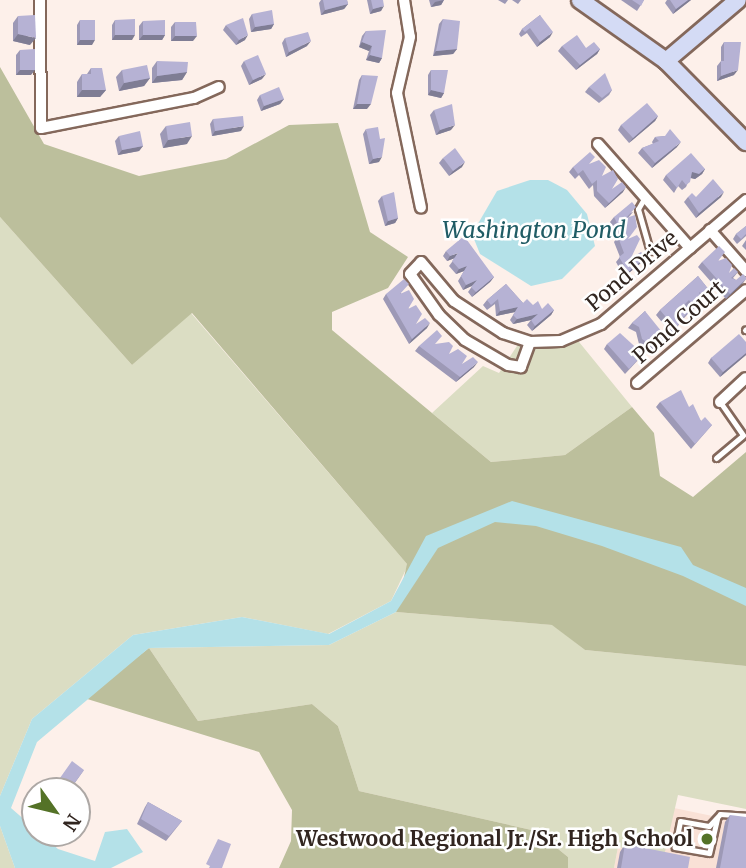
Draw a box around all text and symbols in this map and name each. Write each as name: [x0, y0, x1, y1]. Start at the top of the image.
water label: Washington Pond: [442, 216, 626, 244]
street label: Pond Drive: [581, 226, 683, 316]
street label: Pond Court: [628, 275, 730, 369]
north arrow: [21, 777, 91, 847]
text: N: [58, 810, 86, 836]
place label: Westwood Regional Jr./Sr. High School: [296, 826, 693, 852]
marker: Westwood Regional Jr./Sr. High School: [699, 831, 715, 847]

